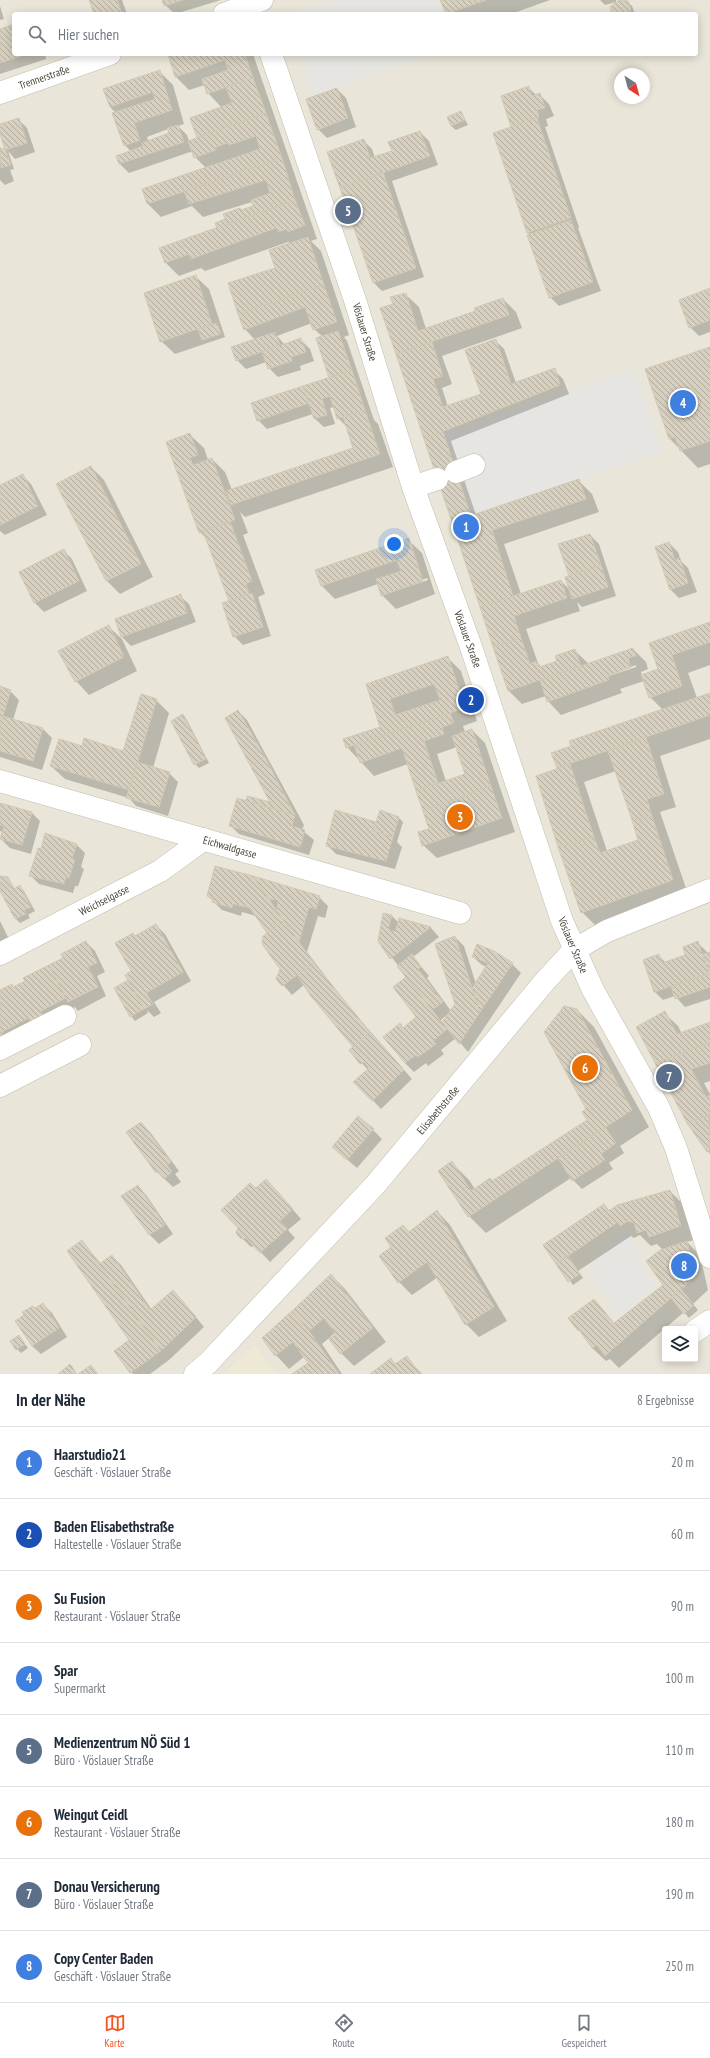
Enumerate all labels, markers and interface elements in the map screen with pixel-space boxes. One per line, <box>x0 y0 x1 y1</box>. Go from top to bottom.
search box <box>12 12 698 56</box>
icon: search <box>26 23 48 45</box>
text: Hier suchen <box>58 25 119 44</box>
street label: Trennerstraße <box>17 62 72 92</box>
north arrow <box>614 68 650 104</box>
pin: 5 <box>335 196 361 226</box>
street label: Vöslauer Straße <box>349 300 381 363</box>
pin: 4 <box>670 388 696 418</box>
pin: 1 <box>453 512 479 542</box>
your location <box>384 534 404 554</box>
street label: Vöslauer Straße <box>451 608 485 670</box>
pin: 2 <box>458 685 484 715</box>
pin: 3 <box>447 802 473 832</box>
street label: Eichwaldgasse <box>202 833 259 861</box>
street label: Weichselgasse <box>76 881 132 919</box>
street label: Vöslauer Straße <box>554 914 591 976</box>
pin: 6 <box>572 1053 598 1083</box>
pin: 7 <box>656 1062 682 1092</box>
street label: Elisabethstraße <box>414 1083 463 1137</box>
pin: 8 <box>671 1251 697 1281</box>
map controls <box>662 1326 698 1362</box>
button: layers <box>662 1326 698 1362</box>
text: In der Nähe <box>16 1389 86 1411</box>
text: 8 Ergebnisse <box>637 1392 694 1409</box>
text: Haarstudio21 <box>54 1445 126 1464</box>
text: 1 <box>26 1454 32 1471</box>
text: 20 m <box>671 1454 694 1471</box>
text: Geschäft · Vöslauer Straße <box>54 1464 171 1481</box>
text: Baden Elisabethstraße <box>54 1517 174 1536</box>
text: 2 <box>26 1526 32 1543</box>
text: 60 m <box>671 1526 694 1543</box>
text: Haltestelle · Vöslauer Straße <box>54 1536 181 1553</box>
text: Su Fusion <box>54 1589 105 1608</box>
text: 3 <box>26 1598 32 1615</box>
text: 90 m <box>671 1598 694 1615</box>
text: Restaurant · Vöslauer Straße <box>54 1608 181 1625</box>
text: Spar <box>54 1661 78 1680</box>
text: 4 <box>26 1670 32 1687</box>
text: 100 m <box>665 1670 694 1687</box>
text: Supermarkt <box>54 1680 106 1697</box>
text: Medienzentrum NÖ Süd 1 <box>54 1733 190 1752</box>
text: 5 <box>26 1742 32 1759</box>
text: 110 m <box>665 1742 694 1759</box>
text: Büro · Vöslauer Straße <box>54 1752 154 1769</box>
text: Weingut Ceidl <box>54 1805 128 1824</box>
text: 6 <box>26 1814 32 1831</box>
text: 180 m <box>665 1814 694 1831</box>
text: Restaurant · Vöslauer Straße <box>54 1824 181 1841</box>
text: Donau Versicherung <box>54 1877 160 1896</box>
text: 7 <box>26 1886 32 1903</box>
text: 190 m <box>665 1886 694 1903</box>
text: Büro · Vöslauer Straße <box>54 1896 154 1913</box>
text: Copy Center Baden <box>54 1949 153 1968</box>
text: 8 <box>26 1958 32 1975</box>
text: 250 m <box>665 1958 694 1975</box>
text: Geschäft · Vöslauer Straße <box>54 1968 171 1985</box>
tab: Karte <box>104 2012 126 2050</box>
tab: Route <box>333 2012 355 2050</box>
tab: Gespeichert <box>562 2012 607 2050</box>

